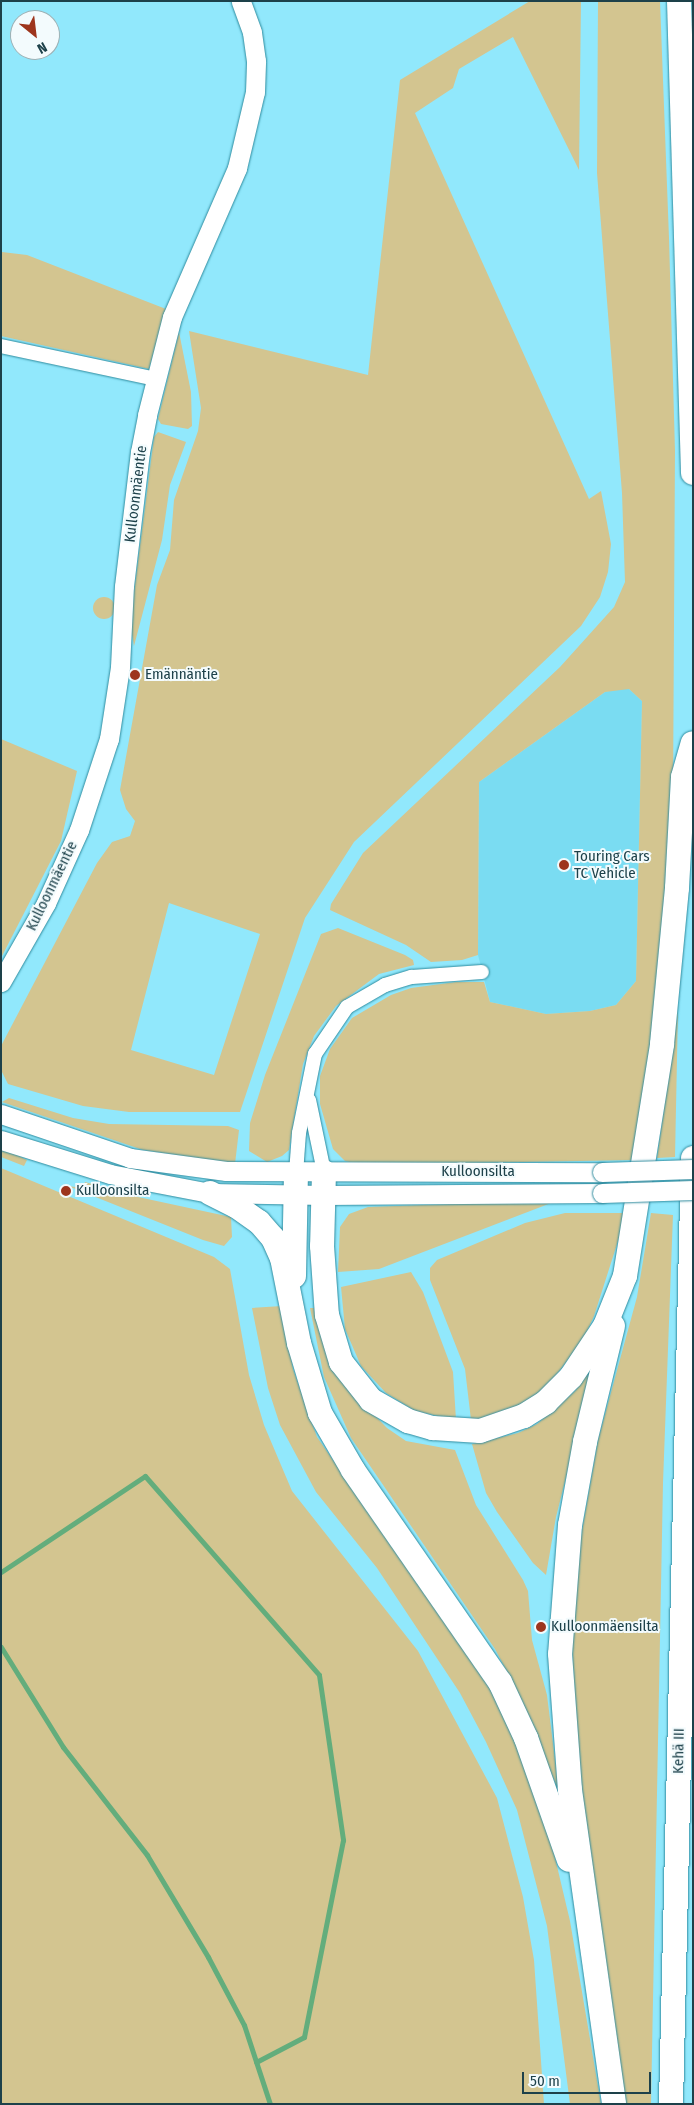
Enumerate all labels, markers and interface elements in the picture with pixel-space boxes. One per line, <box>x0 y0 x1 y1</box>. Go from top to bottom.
north arrow <box>10 10 60 60</box>
text: N <box>34 38 50 57</box>
street label: Kulloonmäentie <box>121 445 151 543</box>
place label: Emännäntie <box>145 666 218 684</box>
marker: Emännäntie <box>129 669 141 681</box>
street label: Kulloonmäentie <box>23 838 81 934</box>
place label: Touring Cars TC Vehicle <box>574 847 650 882</box>
marker: Touring Cars TC Vehicle <box>558 859 570 871</box>
street label: Kulloonsilta <box>441 1163 515 1181</box>
place label: Kulloonsilta <box>76 1182 149 1200</box>
marker: Kulloonsilta <box>60 1185 72 1197</box>
place label: Kulloonmäensilta <box>551 1618 659 1636</box>
marker: Kulloonmäensilta <box>535 1621 547 1633</box>
street label: Kehä III <box>670 1728 688 1774</box>
scale bar <box>524 2062 653 2094</box>
text: 50 m <box>530 2072 560 2090</box>

